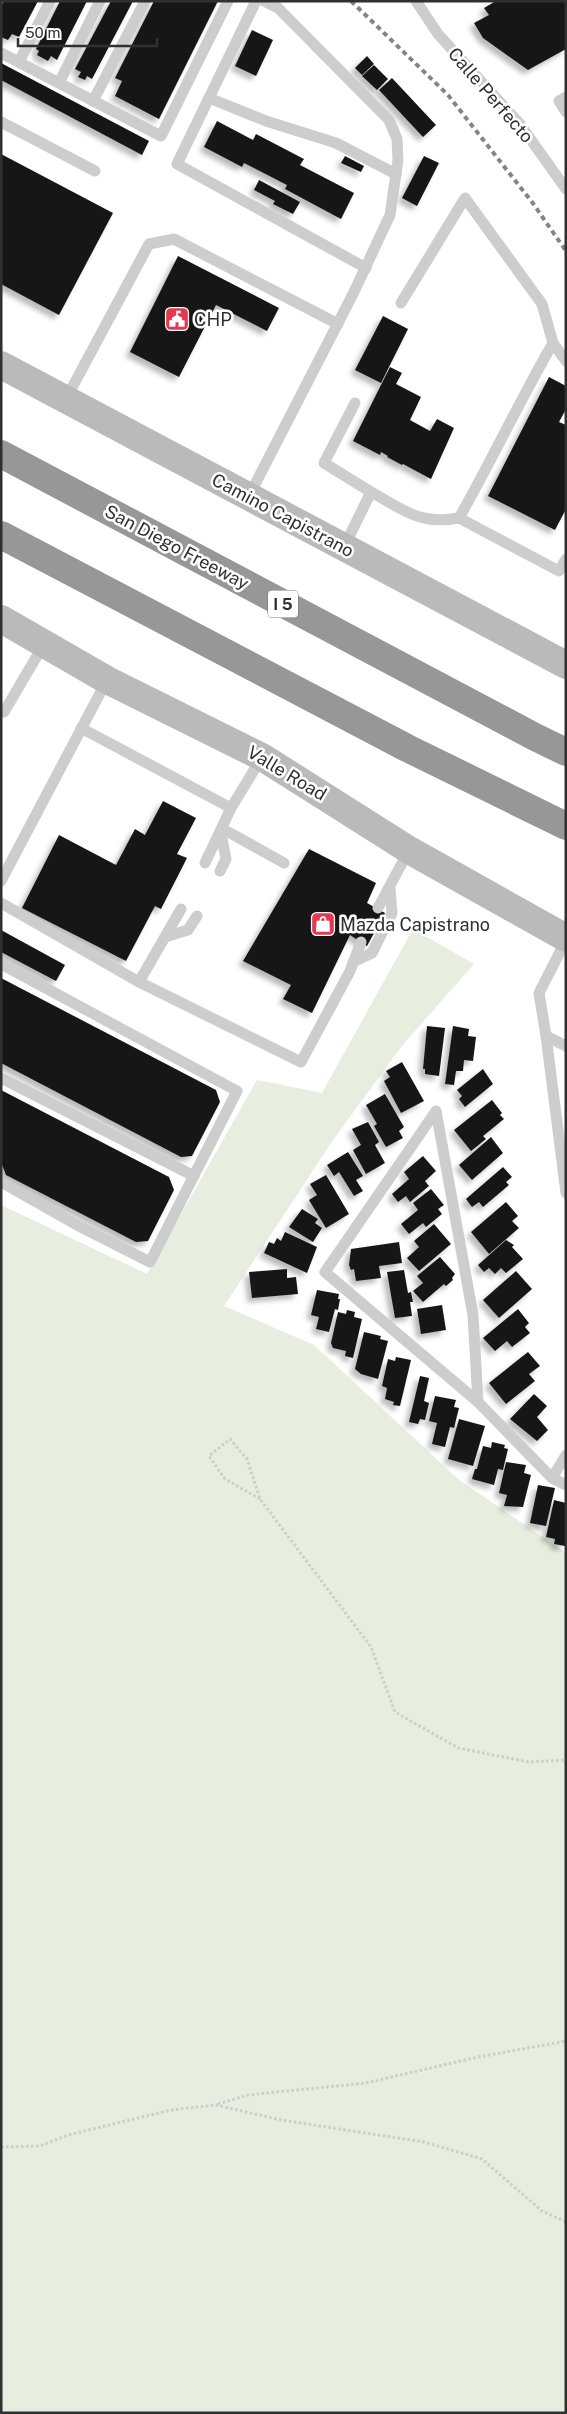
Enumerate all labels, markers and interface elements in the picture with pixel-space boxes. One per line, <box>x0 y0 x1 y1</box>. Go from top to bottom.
scale bar <box>18 15 156 47</box>
text: 50 m <box>25 24 60 41</box>
street label: Calle Perfecto <box>444 43 538 147</box>
public building icon: CHP <box>164 306 190 332</box>
place label: CHP <box>194 309 232 330</box>
street label: Camino Capistrano <box>208 469 358 561</box>
street label: San Diego Freeway <box>101 500 253 594</box>
road number: I 5 <box>268 590 298 618</box>
street label: Valle Road <box>244 741 330 805</box>
shop icon: Mazda Capistrano <box>310 911 336 937</box>
place label: Mazda Capistrano <box>340 914 490 935</box>

